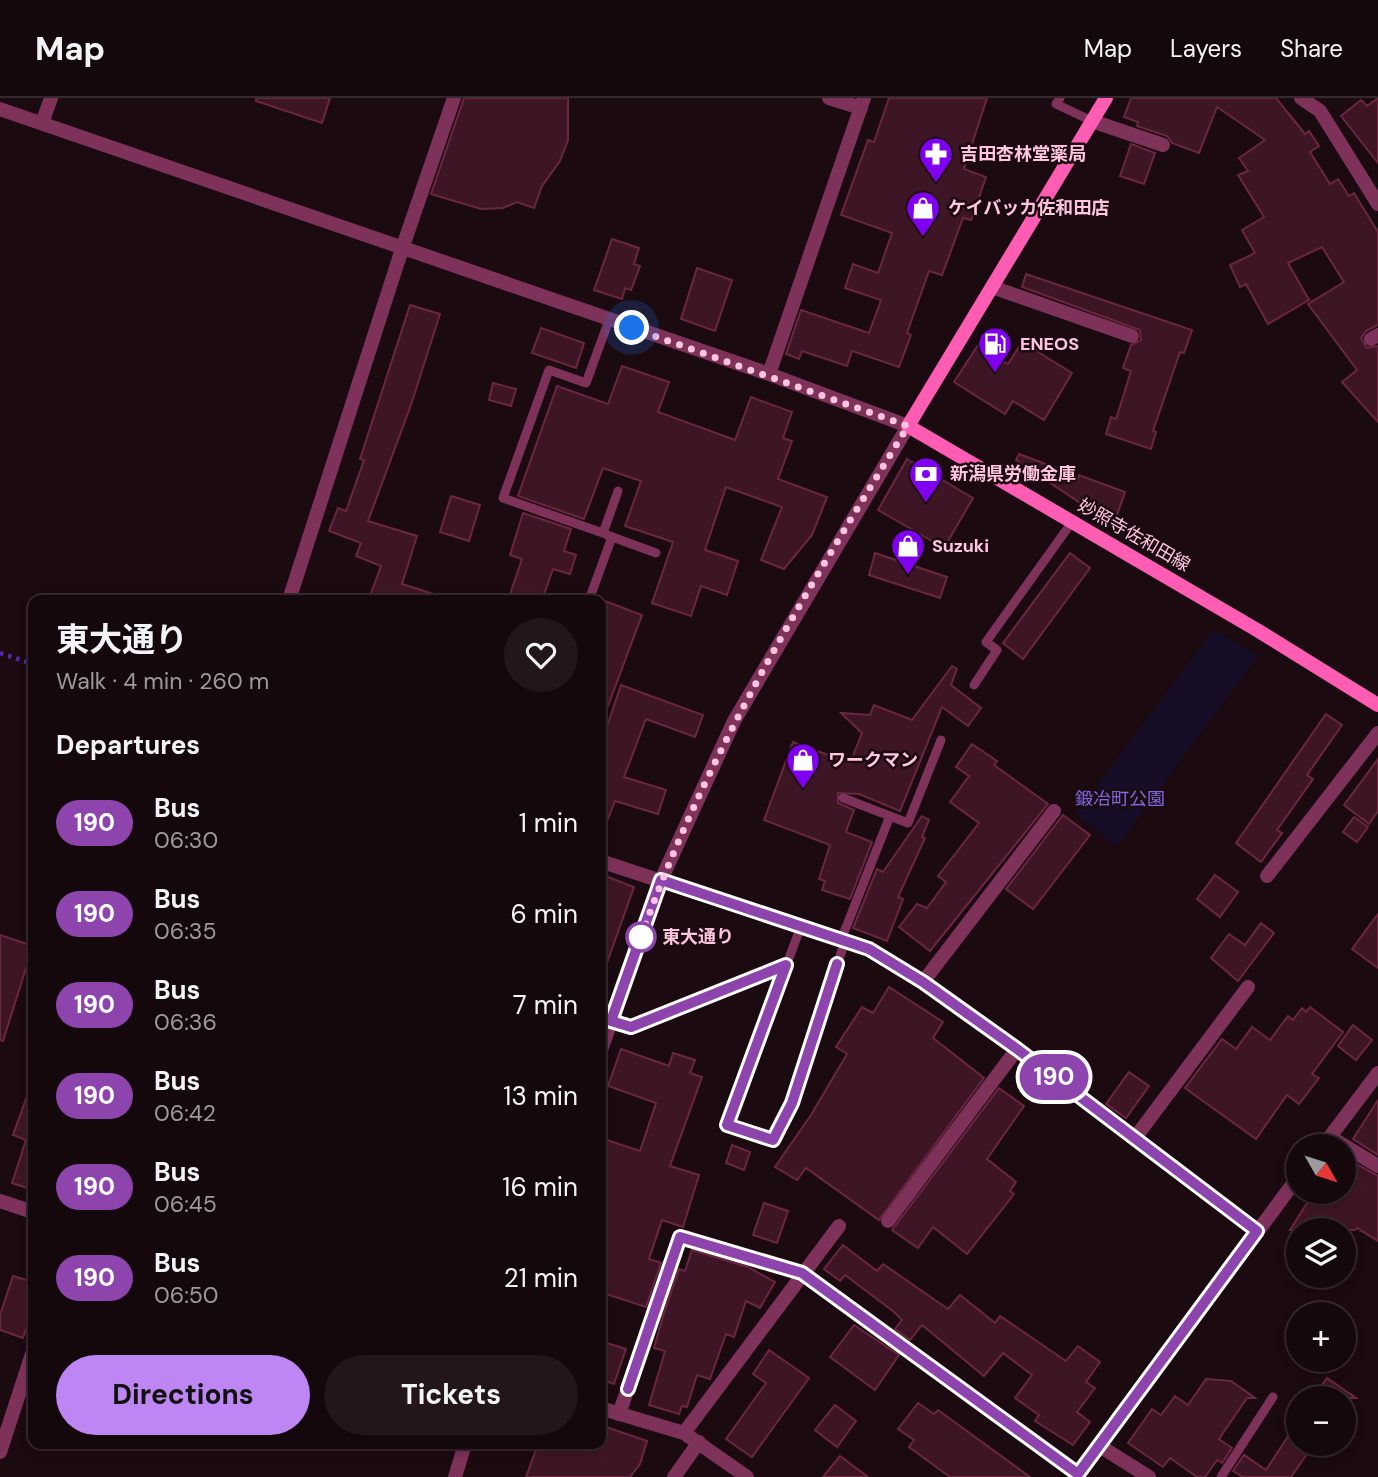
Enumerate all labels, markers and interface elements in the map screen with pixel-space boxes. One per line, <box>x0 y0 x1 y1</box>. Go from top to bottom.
text: Map <box>35 27 105 70</box>
text: Map <box>1084 33 1132 64</box>
text: Layers <box>1170 33 1242 64</box>
text: Share <box>1280 33 1343 64</box>
pharmacy icon: 吉田杏林堂薬局 <box>917 135 955 184</box>
place label: 吉田杏林堂薬局 <box>960 142 1086 166</box>
shop icon: ケイバッカ佐和田店 <box>904 189 942 238</box>
place label: ケイバッカ佐和田店 <box>948 196 1109 220</box>
your location <box>614 310 649 345</box>
fuel station icon: ENEOS <box>976 325 1014 374</box>
place label: ENEOS <box>1020 332 1079 356</box>
bank icon: 新潟県労働金庫 <box>907 455 945 504</box>
place label: 新潟県労働金庫 <box>950 462 1076 486</box>
street label: 妙照寺佐和田線 <box>1073 493 1195 577</box>
shop icon: Suzuki <box>889 527 927 576</box>
place label: Suzuki <box>932 534 989 558</box>
text: 東大通り <box>56 618 188 661</box>
button: heart <box>504 618 578 692</box>
text: Walk · 4 min · 260 m <box>56 666 269 696</box>
text: Departures <box>56 728 200 762</box>
shop icon: ワークマン <box>784 741 822 790</box>
place label: ワークマン <box>828 748 918 772</box>
park label: 鍛冶町公園 <box>1075 787 1165 811</box>
text: Bus <box>154 791 200 825</box>
text: 1 min <box>519 806 578 840</box>
text: 190 <box>74 807 115 838</box>
text: 06:30 <box>154 825 218 855</box>
text: Bus <box>154 882 200 916</box>
text: 6 min <box>510 897 578 931</box>
text: 190 <box>74 898 115 929</box>
text: 06:35 <box>154 916 216 946</box>
marker: 東大通り <box>626 922 656 952</box>
place label: 東大通り <box>662 925 734 949</box>
text: Bus <box>154 973 200 1007</box>
text: 7 min <box>513 988 578 1022</box>
text: 190 <box>74 989 115 1020</box>
text: 06:36 <box>154 1007 217 1037</box>
line badge: 190 <box>1014 1054 1094 1100</box>
text: 190 <box>1034 1061 1074 1092</box>
text: Bus <box>154 1064 200 1098</box>
text: 13 min <box>503 1079 578 1113</box>
text: 190 <box>74 1080 115 1111</box>
text: 06:42 <box>154 1098 216 1128</box>
north arrow <box>1286 1134 1356 1204</box>
map controls <box>1286 1134 1356 1456</box>
text: Bus <box>154 1155 200 1189</box>
text: 16 min <box>502 1170 578 1204</box>
text: 190 <box>74 1171 115 1202</box>
text: 06:45 <box>154 1189 217 1219</box>
button: layers <box>1286 1218 1356 1288</box>
text: Bus <box>154 1246 200 1280</box>
text: 21 min <box>504 1261 578 1295</box>
text: 190 <box>74 1262 115 1293</box>
text: 06:50 <box>154 1280 219 1310</box>
button: + <box>1286 1302 1356 1372</box>
button: Directions <box>56 1355 310 1435</box>
button: Tickets <box>324 1355 578 1435</box>
button: − <box>1286 1386 1356 1456</box>

